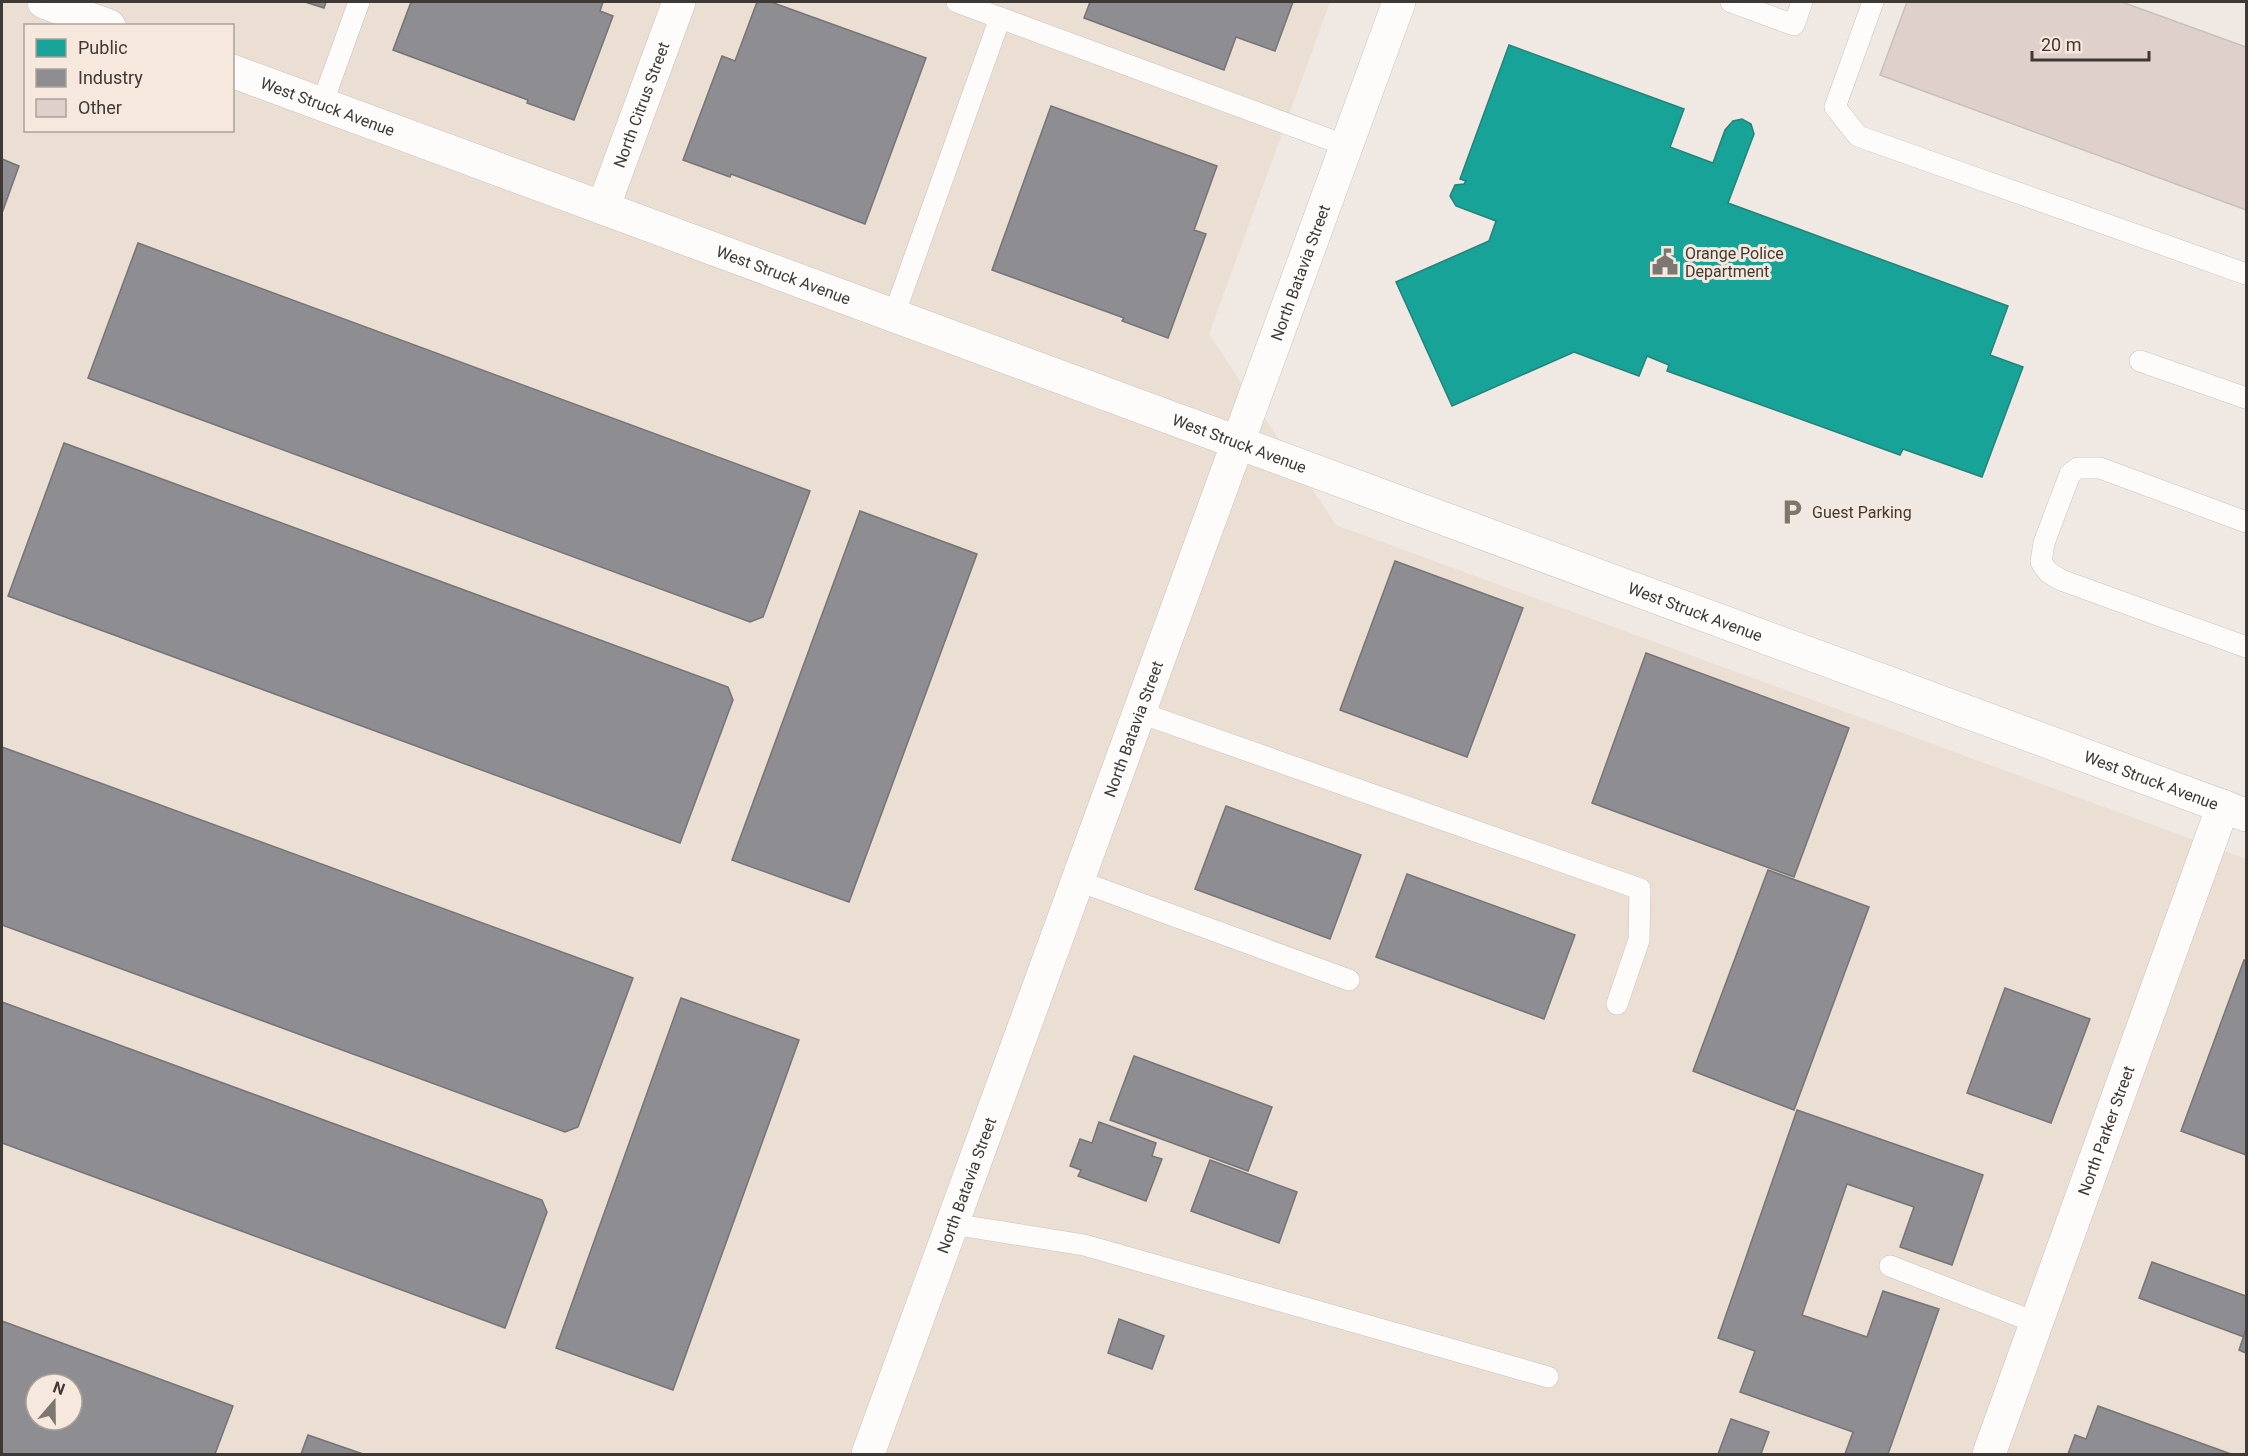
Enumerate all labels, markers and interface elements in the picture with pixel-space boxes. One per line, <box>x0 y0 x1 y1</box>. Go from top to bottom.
legend <box>24 24 234 132</box>
scale bar <box>2032 24 2149 62</box>
text: 20 m <box>2041 34 2081 55</box>
text: Public <box>78 37 128 58</box>
street label: North Citrus Street <box>610 39 673 170</box>
text: Industry <box>78 67 143 88</box>
street label: West Struck Avenue <box>258 73 397 140</box>
text: Other <box>78 97 122 118</box>
street label: North Batavia Street <box>1267 202 1334 343</box>
street label: West Struck Avenue <box>714 242 853 309</box>
place label: Orange Police Department <box>1685 244 1784 281</box>
public building icon: Orange Police Department <box>1650 247 1680 277</box>
street label: West Struck Avenue <box>1170 410 1309 477</box>
parking icon: Guest Parking <box>1777 497 1807 527</box>
place label: Guest Parking <box>1812 503 1912 522</box>
street label: West Struck Avenue <box>1625 579 1765 646</box>
street label: North Batavia Street <box>1100 659 1167 800</box>
street label: West Struck Avenue <box>2081 747 2221 814</box>
street label: North Parker Street <box>2074 1063 2138 1198</box>
street label: North Batavia Street <box>933 1115 1000 1256</box>
north arrow <box>24 1372 84 1432</box>
text: N <box>50 1378 68 1399</box>

